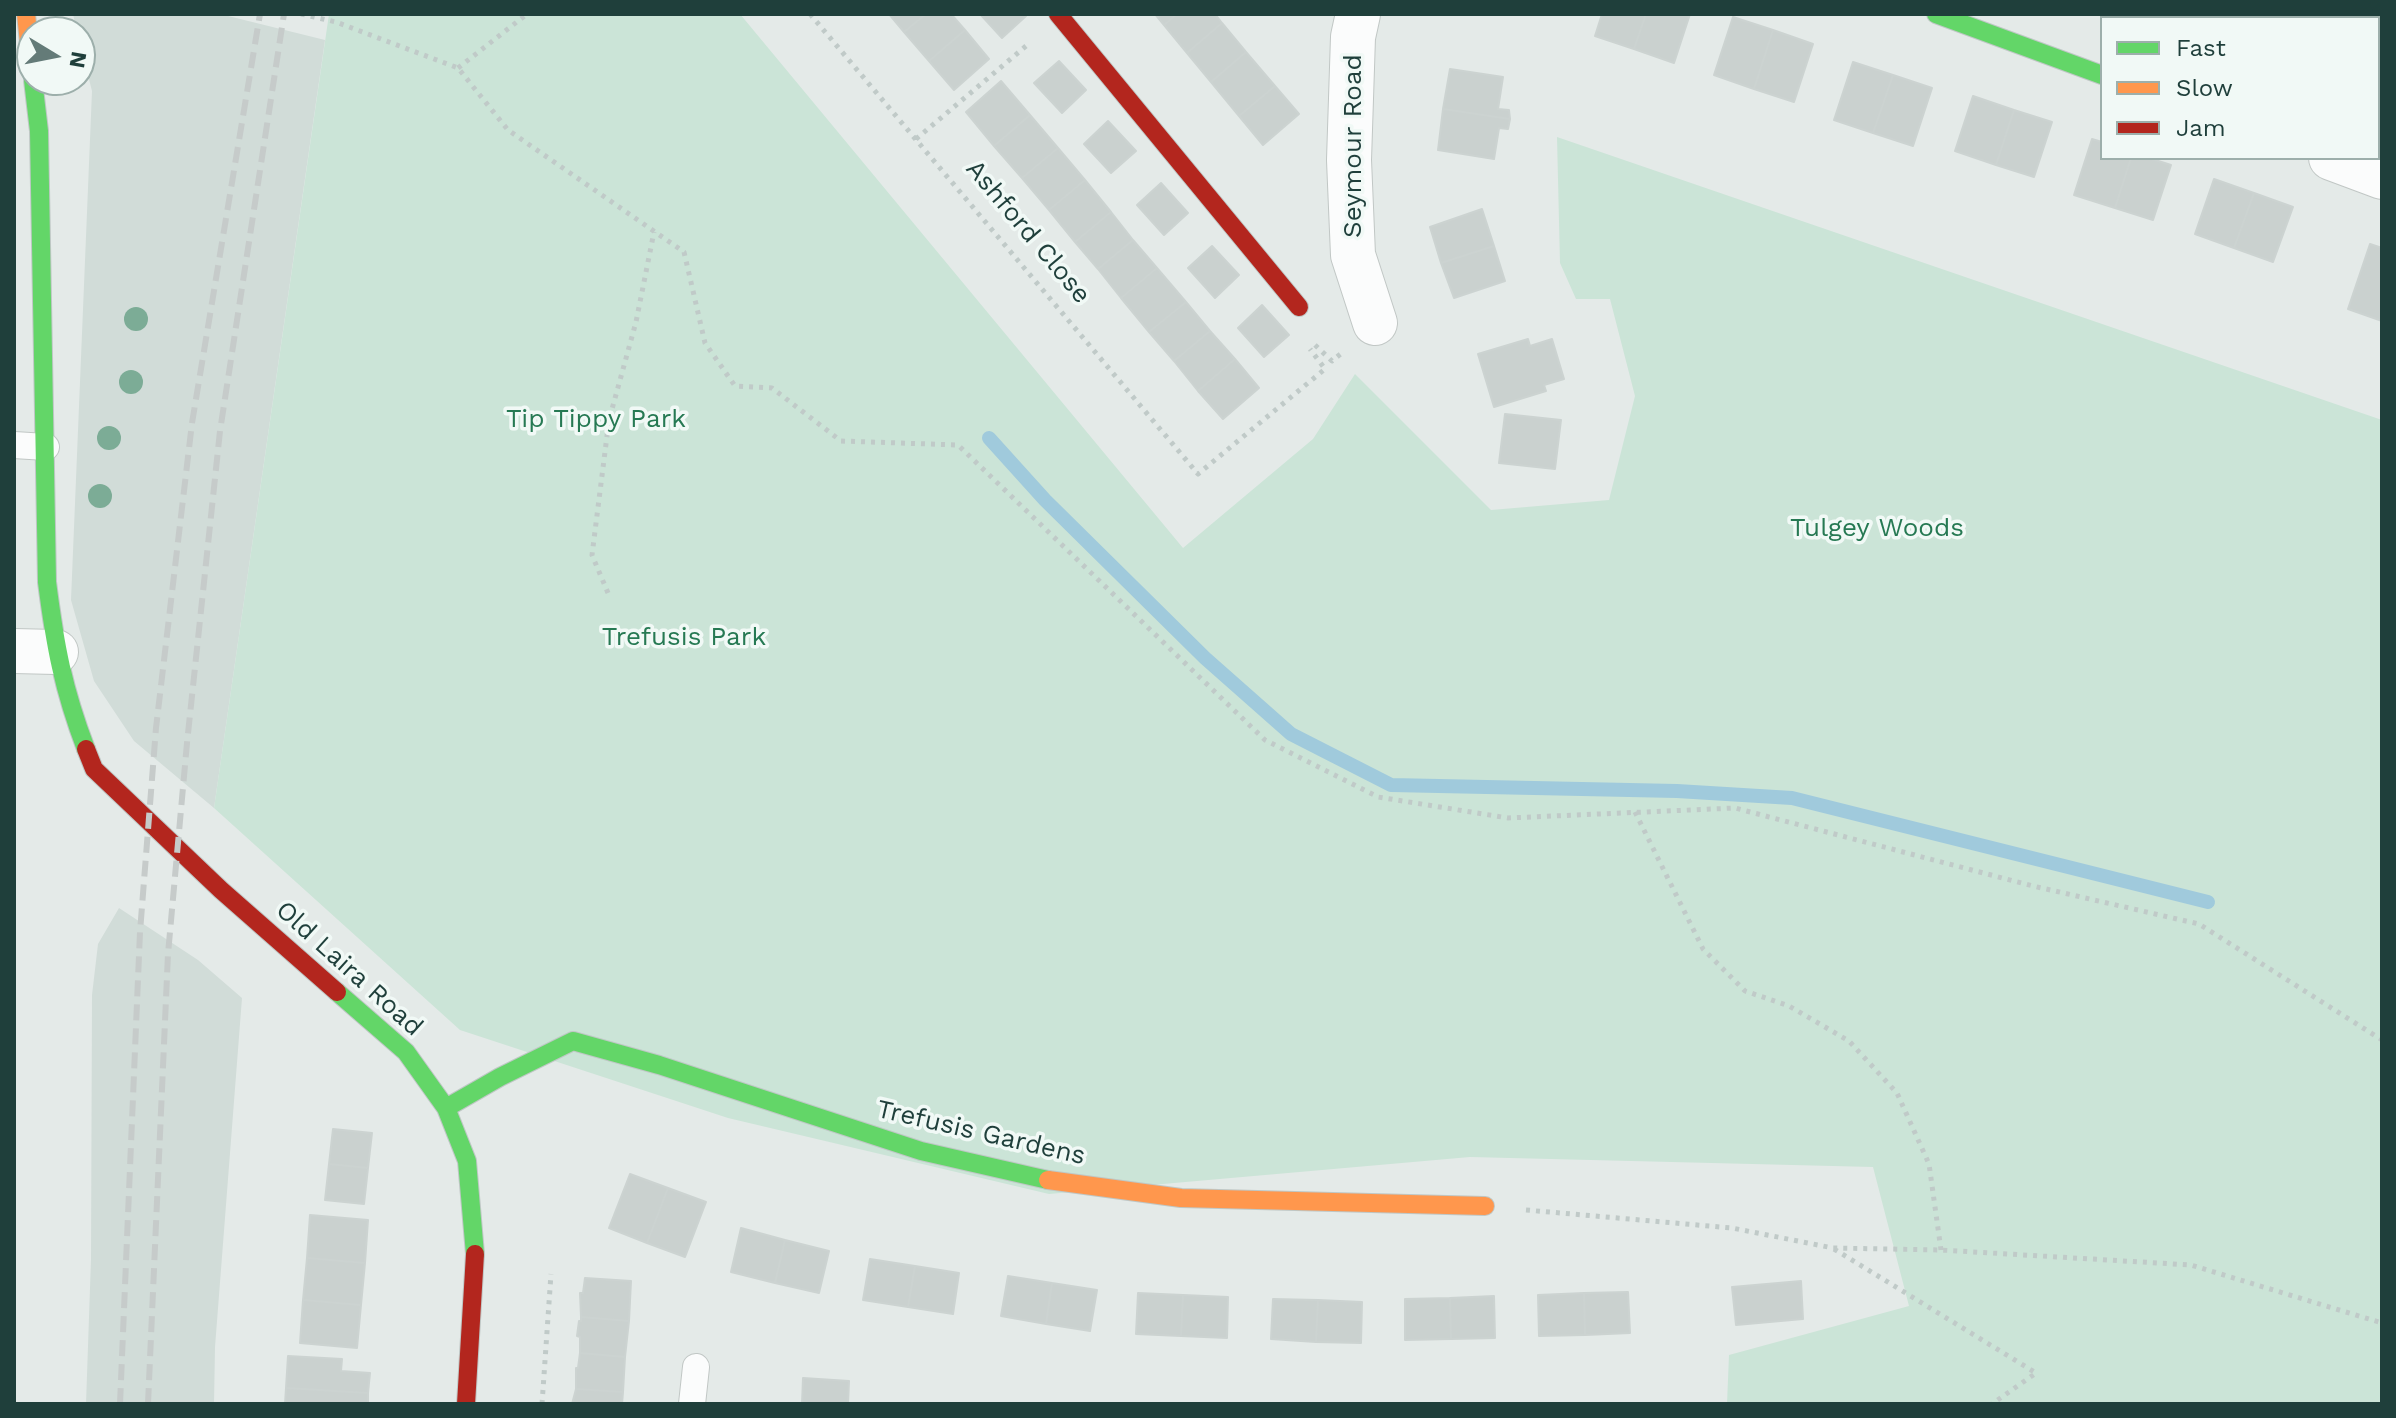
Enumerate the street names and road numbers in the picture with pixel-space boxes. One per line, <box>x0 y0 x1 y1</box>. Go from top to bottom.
street label: Seymour Road <box>1337 54 1369 238</box>
street label: Ashford Close <box>959 154 1097 310</box>
street label: Old Laira Road <box>269 895 429 1043</box>
street label: Trefusis Gardens <box>874 1094 1088 1172</box>

